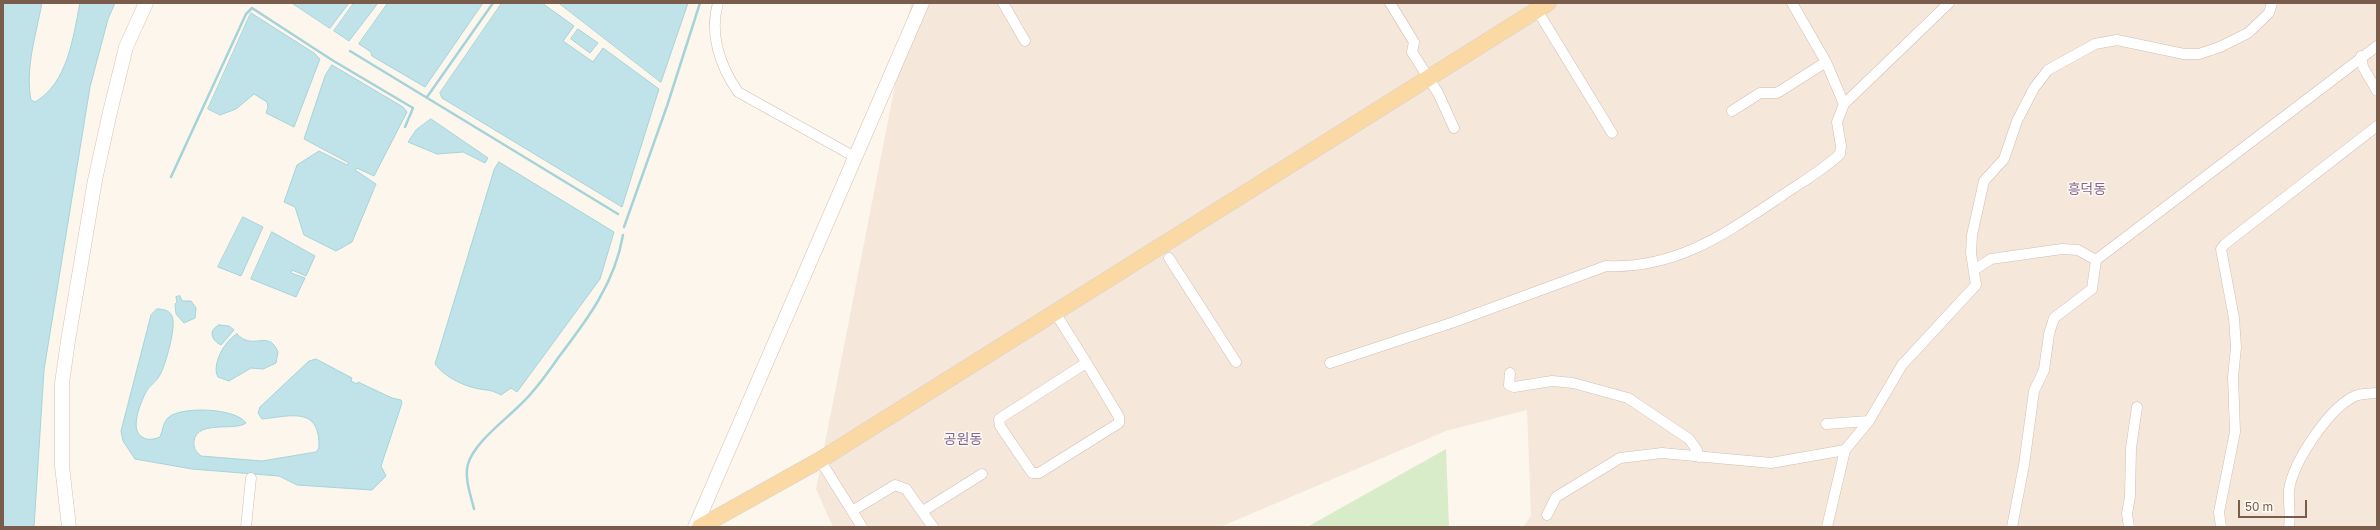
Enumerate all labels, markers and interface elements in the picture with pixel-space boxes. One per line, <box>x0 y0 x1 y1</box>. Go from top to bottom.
district label: 흥덕동 <box>2068 182 2106 198</box>
district label: 공원동 <box>944 432 982 448</box>
scale bar <box>2240 492 2309 518</box>
text: 50 m <box>2245 499 2273 514</box>

